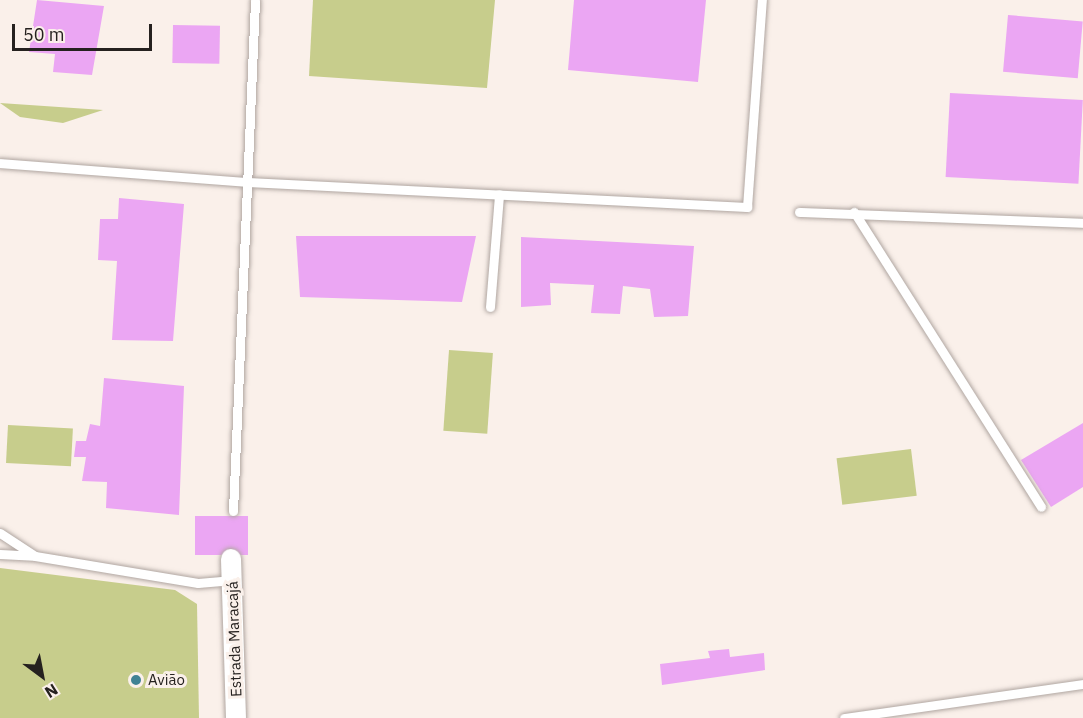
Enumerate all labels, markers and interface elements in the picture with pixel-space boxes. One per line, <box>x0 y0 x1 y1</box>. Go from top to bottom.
scale bar <box>15 12 154 50</box>
text: 50 m <box>23 23 65 46</box>
street label: Estrada Maracajá <box>223 581 245 697</box>
north arrow <box>12 646 72 706</box>
place label: Avião <box>148 671 185 689</box>
marker: Avião <box>129 673 143 687</box>
text: N <box>41 680 62 703</box>

